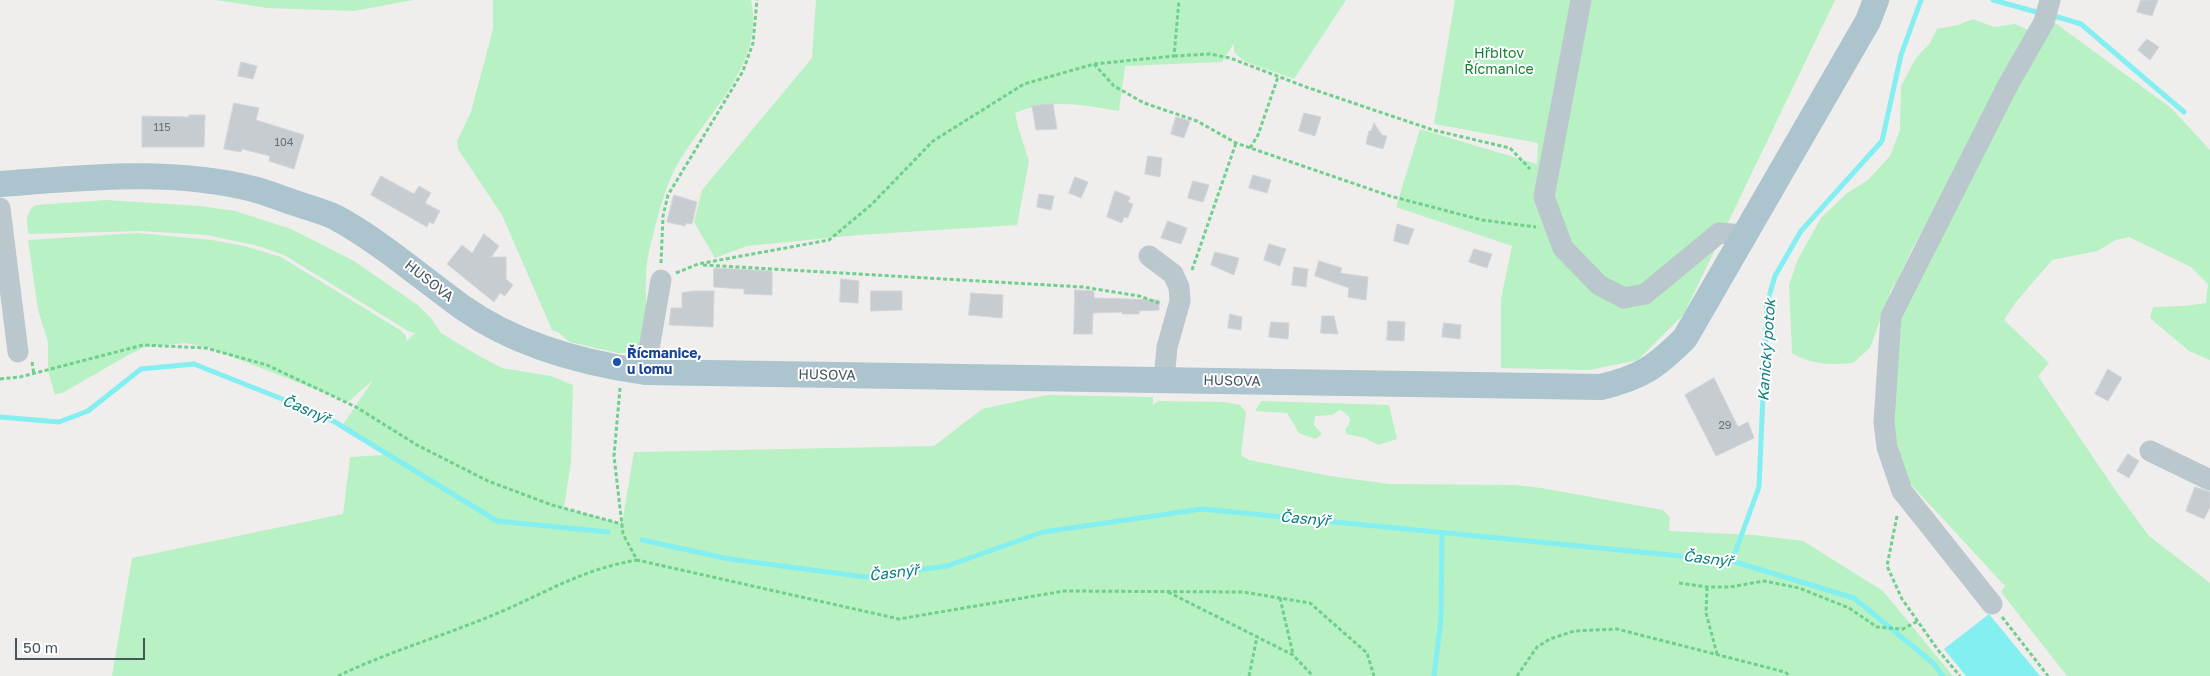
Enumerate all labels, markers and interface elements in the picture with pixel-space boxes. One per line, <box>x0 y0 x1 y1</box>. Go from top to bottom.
park label: Hřbitov Řícmanice <box>1464 46 1534 78</box>
house number: 115 <box>153 121 171 135</box>
house number: 104 <box>275 136 293 150</box>
street label: HUSOVA <box>401 257 457 305</box>
water label: Kanický potok <box>1754 298 1780 402</box>
place label: Řícmanice, u lomu <box>627 346 702 378</box>
marker: Řícmanice, u lomu <box>611 356 623 368</box>
street label: HUSOVA <box>798 366 856 384</box>
street label: HUSOVA <box>1203 372 1261 390</box>
water label: Časnýř <box>280 392 332 428</box>
house number: 29 <box>1718 419 1732 433</box>
water label: Časnýř <box>1279 508 1331 530</box>
water label: Časnýř <box>1682 547 1734 571</box>
water label: Časnýř <box>868 561 920 585</box>
scale bar <box>18 628 148 660</box>
text: 50 m <box>23 638 58 656</box>

